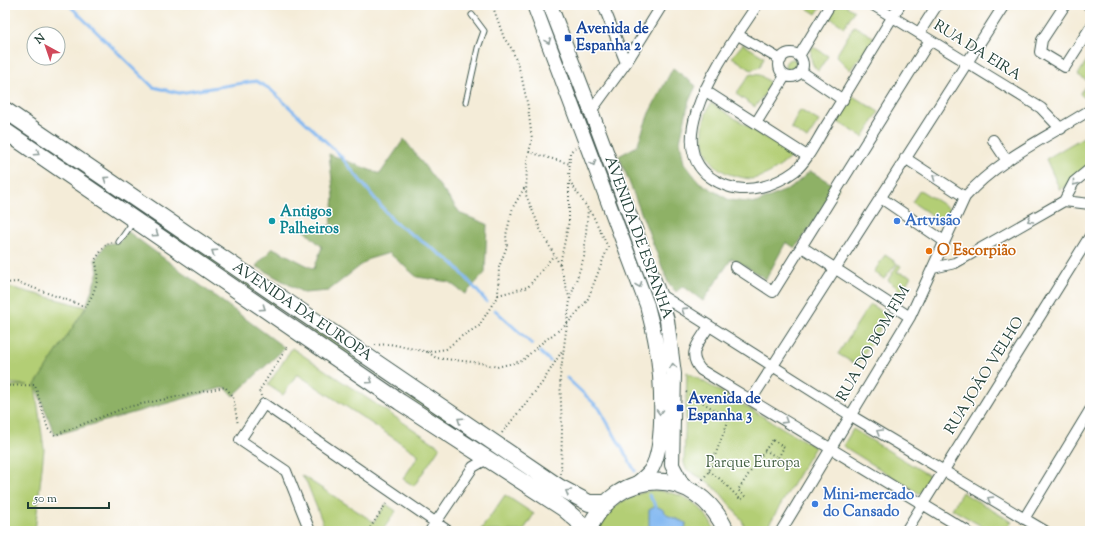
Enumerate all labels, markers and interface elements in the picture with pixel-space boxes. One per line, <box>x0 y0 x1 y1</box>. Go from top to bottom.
street label: RUA DA EIRA <box>929 16 1025 86</box>
place label: Avenida de Espanha 2 <box>576 19 649 57</box>
north arrow <box>26 26 66 66</box>
text: N <box>31 30 49 49</box>
marker: Avenida de Espanha 2 <box>563 33 573 43</box>
one-way arrow <box>543 38 551 45</box>
one-way arrow <box>33 148 40 156</box>
street label: AVENIDA DE ESPANHA <box>599 154 677 322</box>
one-way arrow <box>589 160 597 167</box>
one-way arrow <box>932 174 939 182</box>
one-way arrow <box>104 177 111 184</box>
one-way arrow <box>1072 178 1079 185</box>
place label: Antigos Palheiros <box>280 202 339 240</box>
place label: Artvisão <box>905 211 961 232</box>
one-way arrow <box>1027 215 1034 222</box>
marker: Antigos Palheiros <box>267 216 277 226</box>
marker: Artvisão <box>892 216 902 226</box>
one-way arrow <box>152 229 159 237</box>
place label: O Escorpião <box>937 241 1016 262</box>
marker: O Escorpião <box>924 246 934 256</box>
one-way arrow <box>211 249 218 257</box>
street label: AVENIDA DA EUROPA <box>228 257 376 367</box>
one-way arrow <box>634 281 642 288</box>
street label: RUA DO BOM FIM <box>832 282 916 406</box>
one-way arrow <box>259 303 266 310</box>
one-way arrow <box>681 307 688 315</box>
street label: RUA JOÃO VELHO <box>939 312 1030 439</box>
one-way arrow <box>669 363 678 369</box>
one-way arrow <box>366 376 373 383</box>
place label: Avenida de Espanha 3 <box>688 389 761 427</box>
marker: Avenida de Espanha 3 <box>675 403 685 413</box>
one-way arrow <box>656 409 665 415</box>
one-way arrow <box>781 416 788 424</box>
one-way arrow <box>457 417 464 425</box>
one-way arrow <box>876 429 883 437</box>
park label: Parque Europa <box>706 453 800 474</box>
scale bar <box>28 484 109 510</box>
place label: Mini-mercado do Cansado <box>823 485 914 523</box>
one-way arrow <box>565 489 572 496</box>
text: 50 m <box>33 490 57 508</box>
one-way arrow <box>987 496 994 503</box>
marker: Mini-mercado do Cansado <box>810 499 820 509</box>

